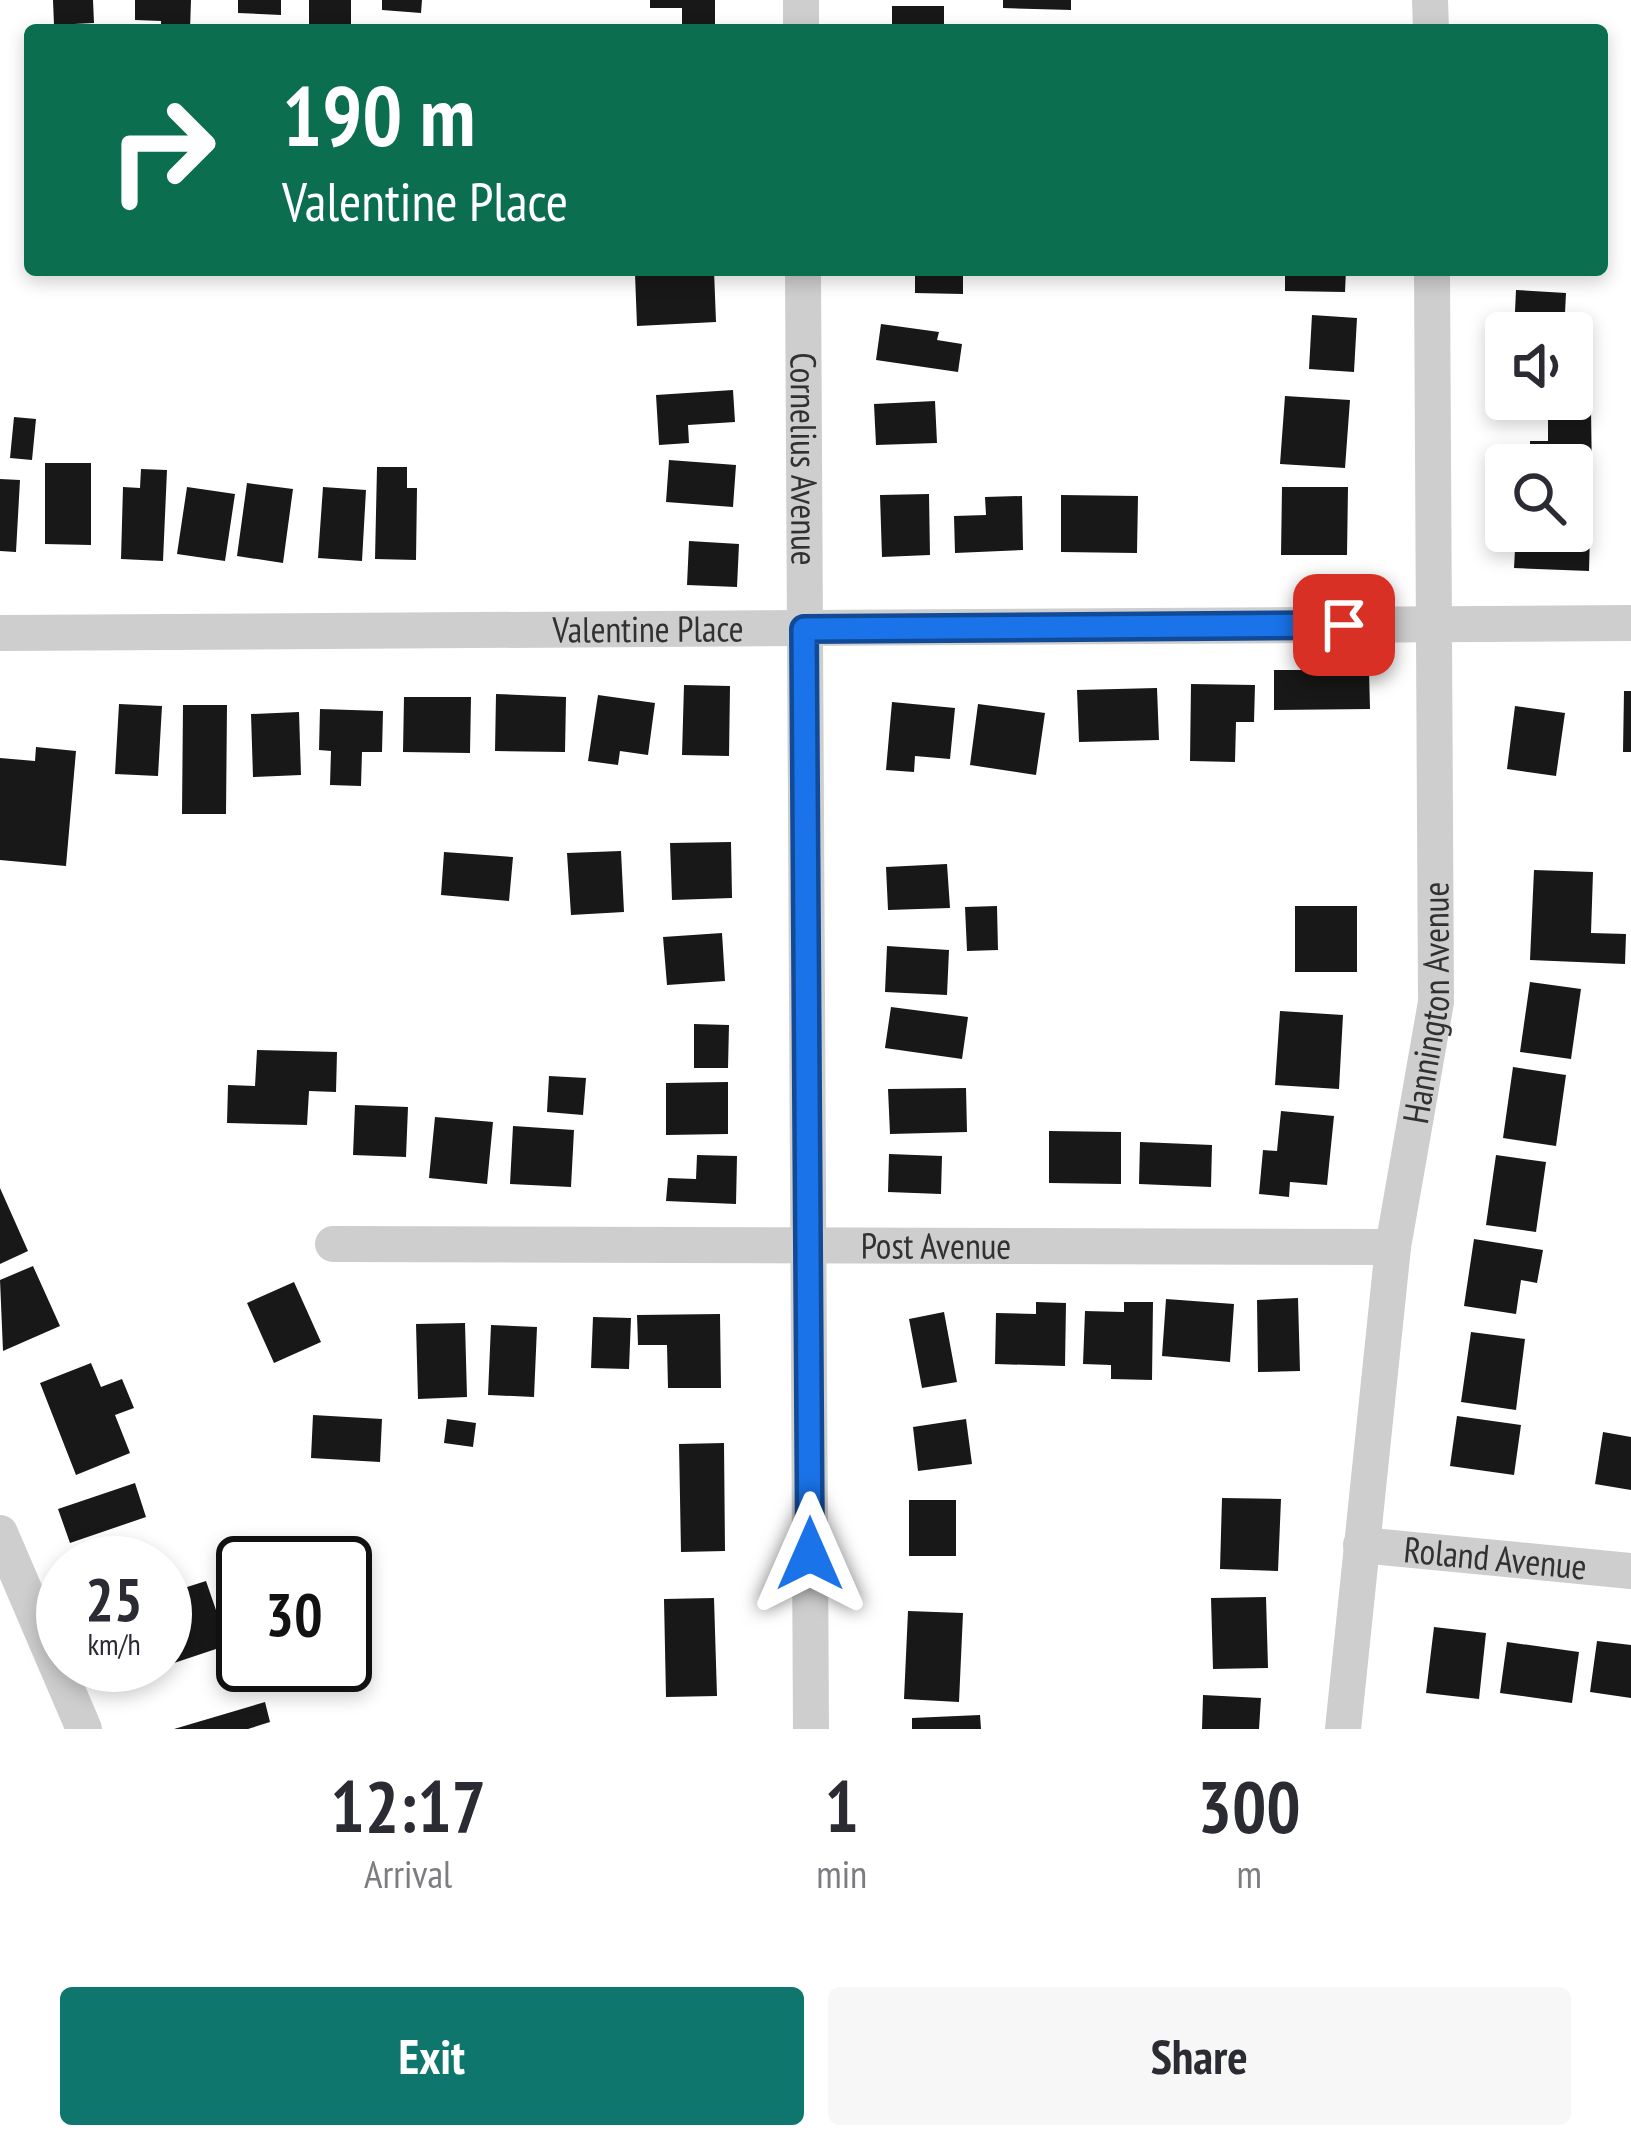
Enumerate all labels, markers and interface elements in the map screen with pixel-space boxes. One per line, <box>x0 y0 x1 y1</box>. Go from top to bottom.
text: 190 m <box>282 60 475 169</box>
icon: right <box>84 72 240 228</box>
text: Valentine Place <box>282 166 568 236</box>
map controls <box>1485 312 1593 552</box>
button: sound <box>1485 312 1593 420</box>
street label: Cornelius Avenue <box>780 352 829 566</box>
button: search <box>1485 444 1593 552</box>
pin <box>1293 574 1395 676</box>
icon: arrive <box>1311 592 1377 658</box>
street label: Valentine Place <box>551 604 744 653</box>
street label: Hannington Avenue <box>1391 882 1460 1127</box>
street label: Post Avenue <box>861 1221 1011 1269</box>
position arrow <box>747 1491 873 1617</box>
street label: Roland Avenue <box>1402 1525 1589 1590</box>
speed limit sign: 30 <box>216 1536 372 1692</box>
text: 25 <box>85 1560 143 1638</box>
text: km/h <box>87 1624 141 1663</box>
text: 12:17 <box>330 1759 486 1852</box>
text: 1 <box>825 1759 859 1852</box>
text: 300 <box>1197 1759 1301 1852</box>
text: Arrival <box>364 1848 452 1899</box>
text: min <box>816 1848 867 1899</box>
text: m <box>1236 1848 1262 1899</box>
button: Exit <box>60 1987 804 2125</box>
button: Share <box>828 1987 1571 2125</box>

